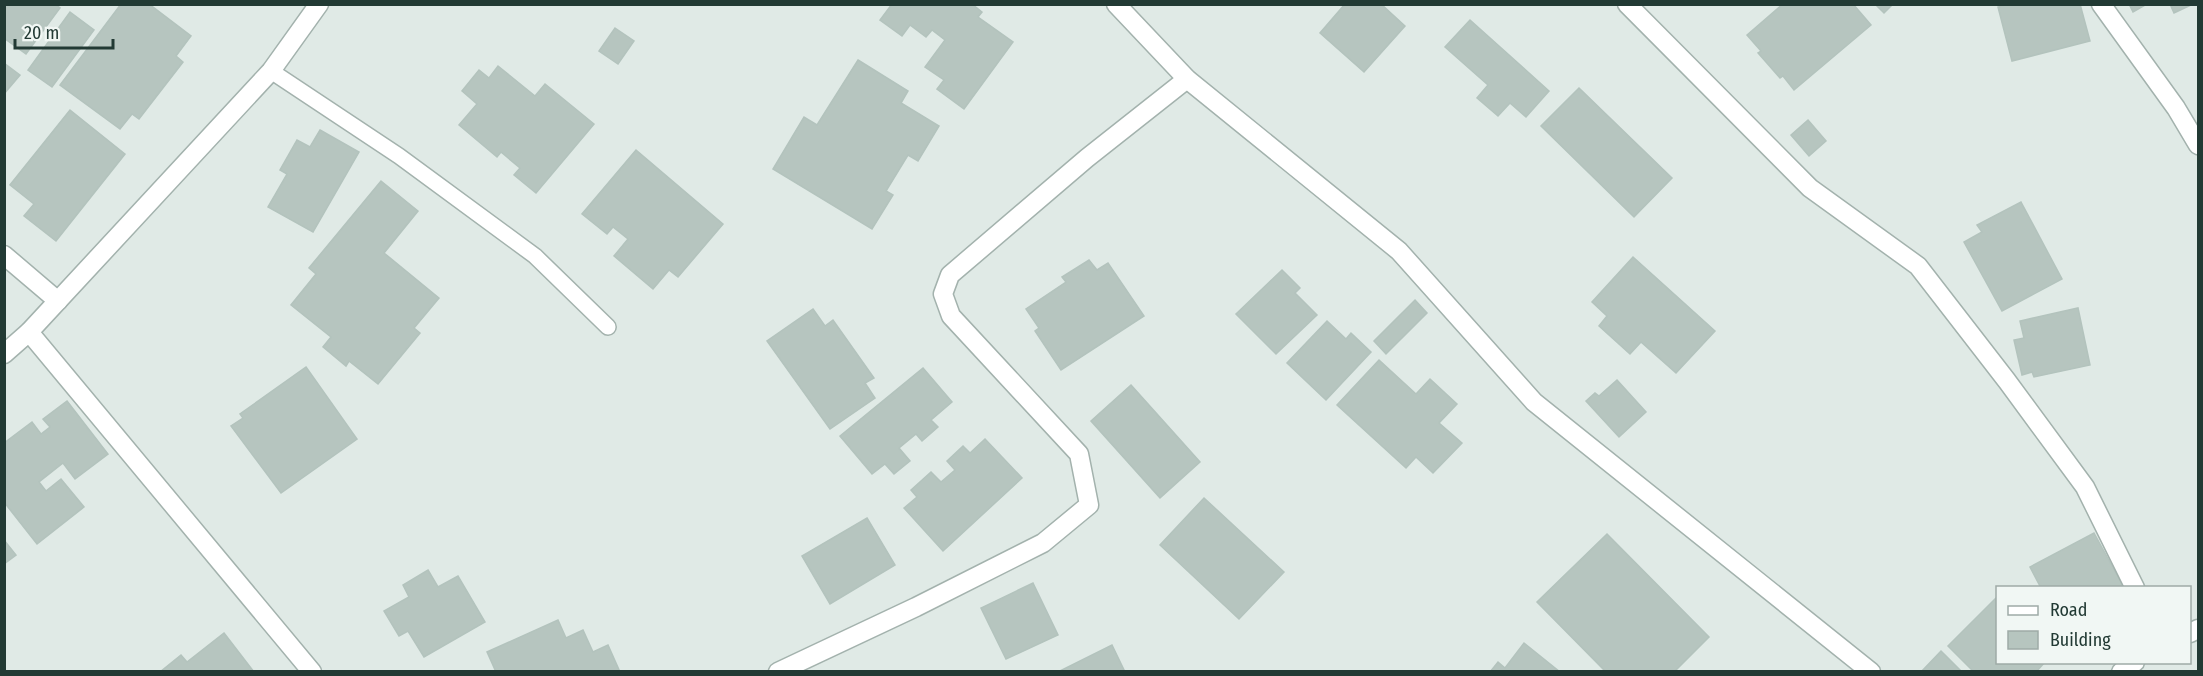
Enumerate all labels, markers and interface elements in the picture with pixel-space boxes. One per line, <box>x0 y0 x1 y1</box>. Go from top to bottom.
scale bar <box>15 12 112 50</box>
text: 20 m <box>24 22 59 44</box>
legend <box>1996 586 2191 664</box>
text: Road <box>2050 599 2087 621</box>
text: Building <box>2050 629 2111 651</box>

